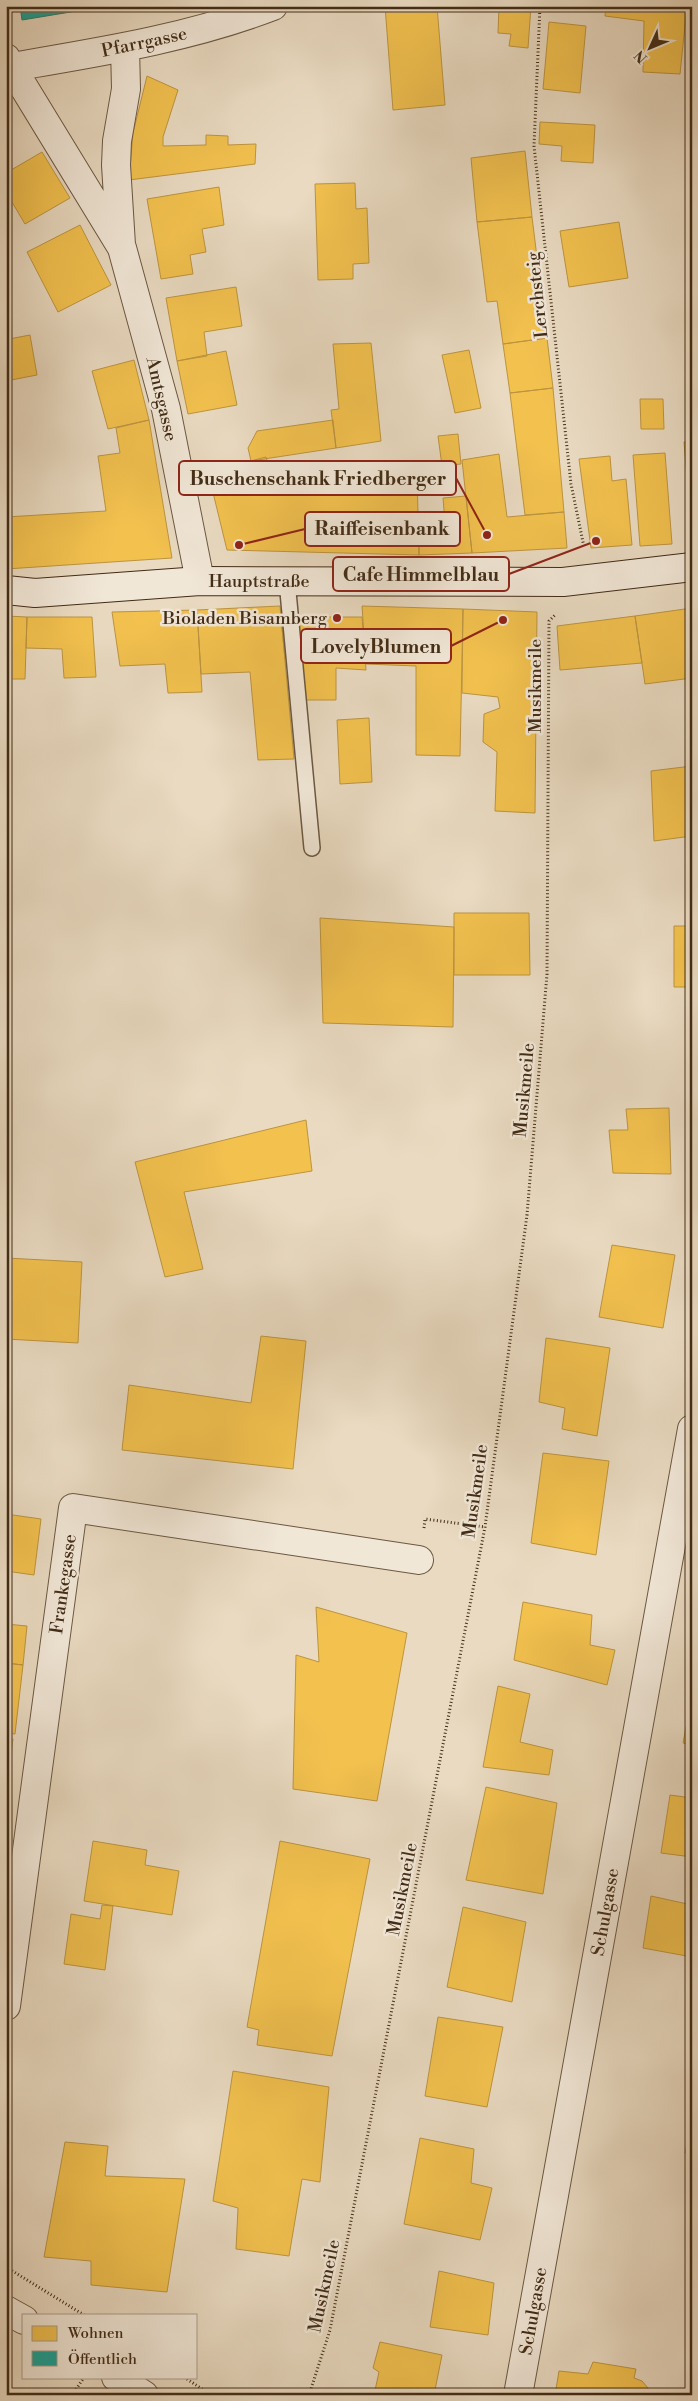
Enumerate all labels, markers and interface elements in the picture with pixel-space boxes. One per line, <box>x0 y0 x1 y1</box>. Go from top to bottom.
street label: Pfarrgasse <box>99 22 189 63</box>
north arrow <box>626 22 676 72</box>
text: N <box>631 46 652 67</box>
street label: Lerchsteig <box>521 250 553 339</box>
street label: Amtsgasse <box>140 354 182 443</box>
callout: Buschenschank Friedberger <box>179 461 456 495</box>
text: Buschenschank Friedberger <box>190 467 447 491</box>
callout: Raiffeisenbank <box>305 512 460 546</box>
text: Raiffeisenbank <box>315 517 450 541</box>
callout: Cafe Himmelblau <box>333 557 509 591</box>
text: Cafe Himmelblau <box>343 563 500 587</box>
street label: Hauptstraße <box>209 570 309 593</box>
place label: Bioladen Bisamberg <box>161 607 328 630</box>
marker: Bioladen Bisamberg <box>331 612 343 624</box>
callout: LovelyBlumen <box>301 629 451 663</box>
text: LovelyBlumen <box>311 635 441 659</box>
street label: Musikmeile <box>524 639 547 733</box>
street label: Musikmeile <box>509 1042 540 1138</box>
street label: Musikmeile <box>458 1443 493 1540</box>
street label: Frankegasse <box>45 1533 82 1636</box>
street label: Musikmeile <box>382 1840 423 1938</box>
street label: Schulgasse <box>586 1866 625 1958</box>
street label: Musikmeile <box>303 2237 346 2335</box>
street label: Schulgasse <box>514 2265 553 2357</box>
legend <box>22 2314 198 2378</box>
text: Wohnen <box>67 2324 123 2343</box>
text: Öffentlich <box>68 2349 137 2369</box>

